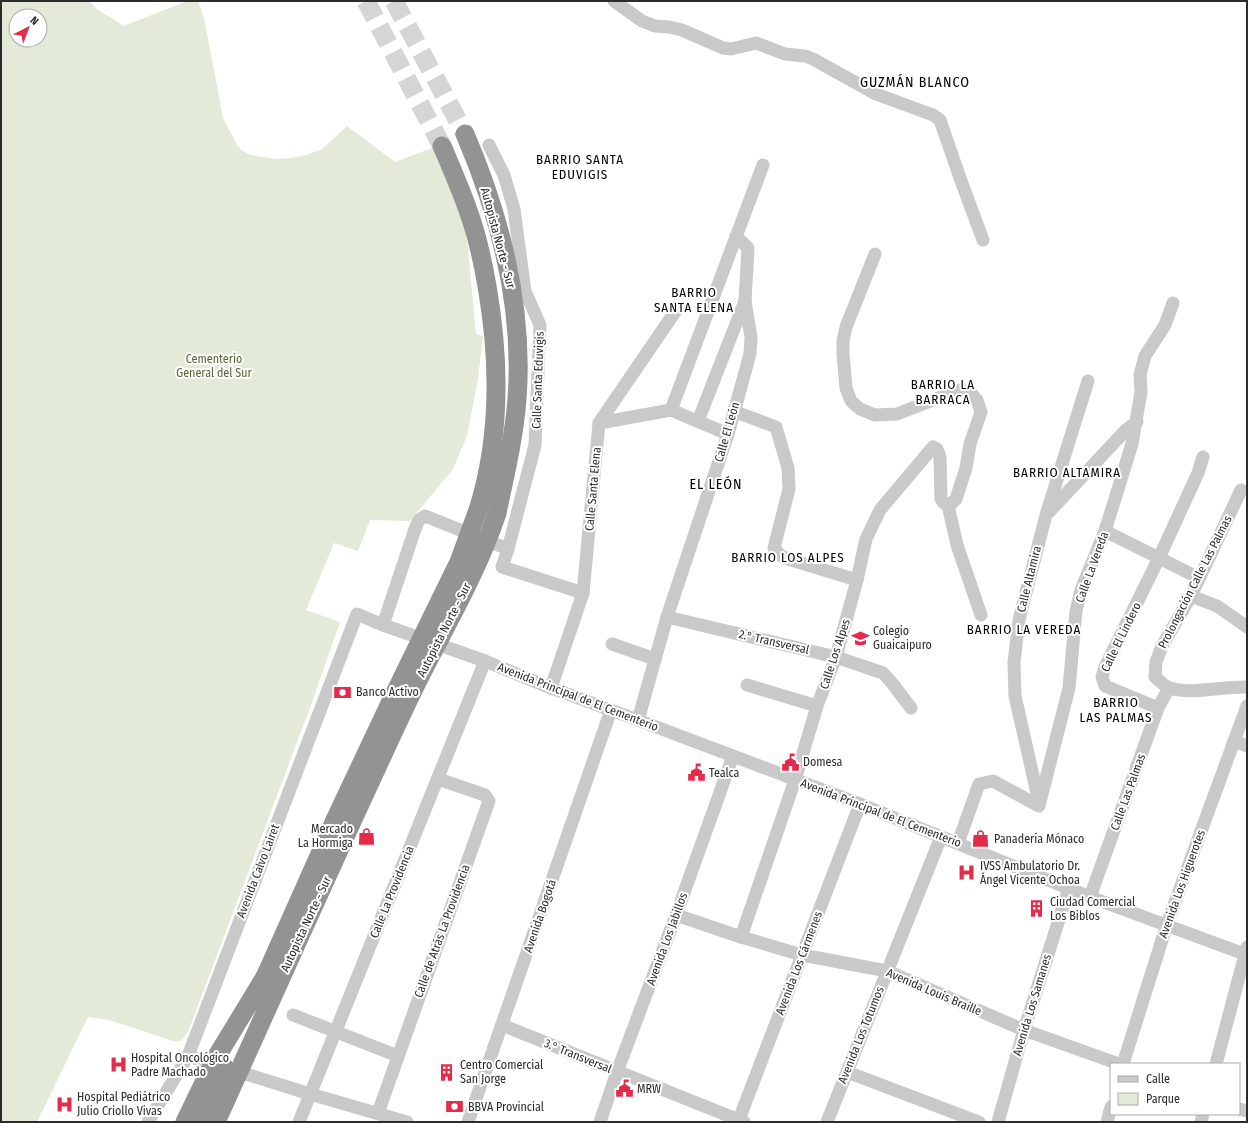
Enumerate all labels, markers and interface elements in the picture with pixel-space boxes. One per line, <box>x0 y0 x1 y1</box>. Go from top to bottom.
north arrow <box>8 8 48 48</box>
text: N <box>28 14 41 28</box>
district label: GUZMÁN BLANCO <box>860 73 970 91</box>
district label: BARRIO SANTA EDUVIGIS <box>536 152 624 182</box>
street label: Autopista Norte - Sur <box>478 186 518 291</box>
district label: BARRIO SANTA ELENA <box>654 285 734 315</box>
street label: Calle Santa Eduvigis <box>529 331 547 429</box>
park label: Cementerio General del Sur <box>176 352 253 380</box>
district label: BARRIO LA BARRACA <box>911 377 975 407</box>
street label: Calle El León <box>712 400 742 464</box>
street label: Calle Santa Elena <box>582 446 604 532</box>
district label: BARRIO ALTAMIRA <box>1013 465 1121 480</box>
district label: EL LEÓN <box>690 475 742 493</box>
street label: Prolongación Calle Las Palmas <box>1155 513 1235 651</box>
street label: Calle La Vereda <box>1073 529 1111 604</box>
street label: Calle Altamira <box>1014 544 1044 614</box>
district label: BARRIO LOS ALPES <box>731 550 845 565</box>
street label: Autopista Norte - Sur <box>414 580 474 679</box>
street label: Calle El Lindero <box>1098 600 1144 674</box>
street label: Calle Los Alpes <box>817 617 853 691</box>
district label: BARRIO LA VEREDA <box>967 622 1081 637</box>
place label: Colegio Guaicaipuro <box>873 624 932 652</box>
street label: 2.° Transversal <box>738 627 810 657</box>
school or university icon: Colegio Guaicaipuro <box>850 628 870 648</box>
street label: Avenida Principal de El Cementerio <box>496 660 660 734</box>
bank icon: Banco Activo <box>333 682 353 702</box>
place label: Banco Activo <box>356 685 419 699</box>
district label: BARRIO LAS PALMAS <box>1079 695 1153 725</box>
public building icon: Domesa <box>780 752 800 772</box>
street label: Calle Las Palmas <box>1108 752 1148 832</box>
place label: Domesa <box>803 755 842 769</box>
public building icon: Tealca <box>686 763 706 783</box>
place label: Tealca <box>709 766 740 780</box>
street label: Avenida Principal de El Cementerio <box>799 776 963 850</box>
street label: Avenida Calvo Lairet <box>234 822 282 920</box>
place label: Mercado La Hormiga <box>298 822 353 850</box>
shop icon: Mercado La Hormiga <box>356 826 376 846</box>
street label: Avenida Los Higuerotes <box>1156 828 1208 940</box>
shop icon: Panadería Mónaco <box>971 829 991 849</box>
place label: Panadería Mónaco <box>994 832 1084 846</box>
street label: Calle La Providencia <box>367 844 417 940</box>
place label: IVSS Ambulatorio Dr. Ángel Vicente Ochoa <box>980 859 1080 887</box>
street label: Calle de Atrás La Providencia <box>411 862 473 1000</box>
hospital icon: IVSS Ambulatorio Dr. Ángel Vicente Ochoa <box>957 863 977 883</box>
street label: Autopista Norte - Sur <box>278 873 335 974</box>
street label: Avenida Bogotá <box>521 878 559 954</box>
street label: Avenida Los Jabillos <box>644 891 690 987</box>
place label: Ciudad Comercial Los Biblos <box>1050 895 1135 923</box>
building icon: Ciudad Comercial Los Biblos <box>1027 899 1047 919</box>
street label: Avenida Los Cármenes <box>773 909 825 1017</box>
street label: Avenida Los Samanes <box>1010 952 1054 1058</box>
street label: Avenida Louis Braille <box>884 966 984 1018</box>
street label: Avenida Los Totumos <box>835 984 887 1086</box>
street label: 3.° Transversal <box>542 1036 614 1076</box>
place label: Hospital Oncológico Padre Machado <box>131 1051 229 1079</box>
hospital icon: Hospital Oncológico Padre Machado <box>108 1055 128 1075</box>
place label: Centro Comercial San Jorge <box>460 1058 543 1086</box>
building icon: Centro Comercial San Jorge <box>437 1062 457 1082</box>
legend <box>1110 1063 1240 1115</box>
text: Calle <box>1146 1072 1170 1086</box>
public building icon: MRW <box>614 1079 634 1099</box>
place label: MRW <box>637 1082 661 1096</box>
place label: Hospital Pediátrico Julio Criollo Vivas <box>77 1090 170 1118</box>
text: Parque <box>1146 1092 1180 1106</box>
hospital icon: Hospital Pediátrico Julio Criollo Vivas <box>54 1094 74 1114</box>
bank icon: BBVA Provincial <box>445 1097 465 1117</box>
place label: BBVA Provincial <box>468 1100 544 1114</box>

